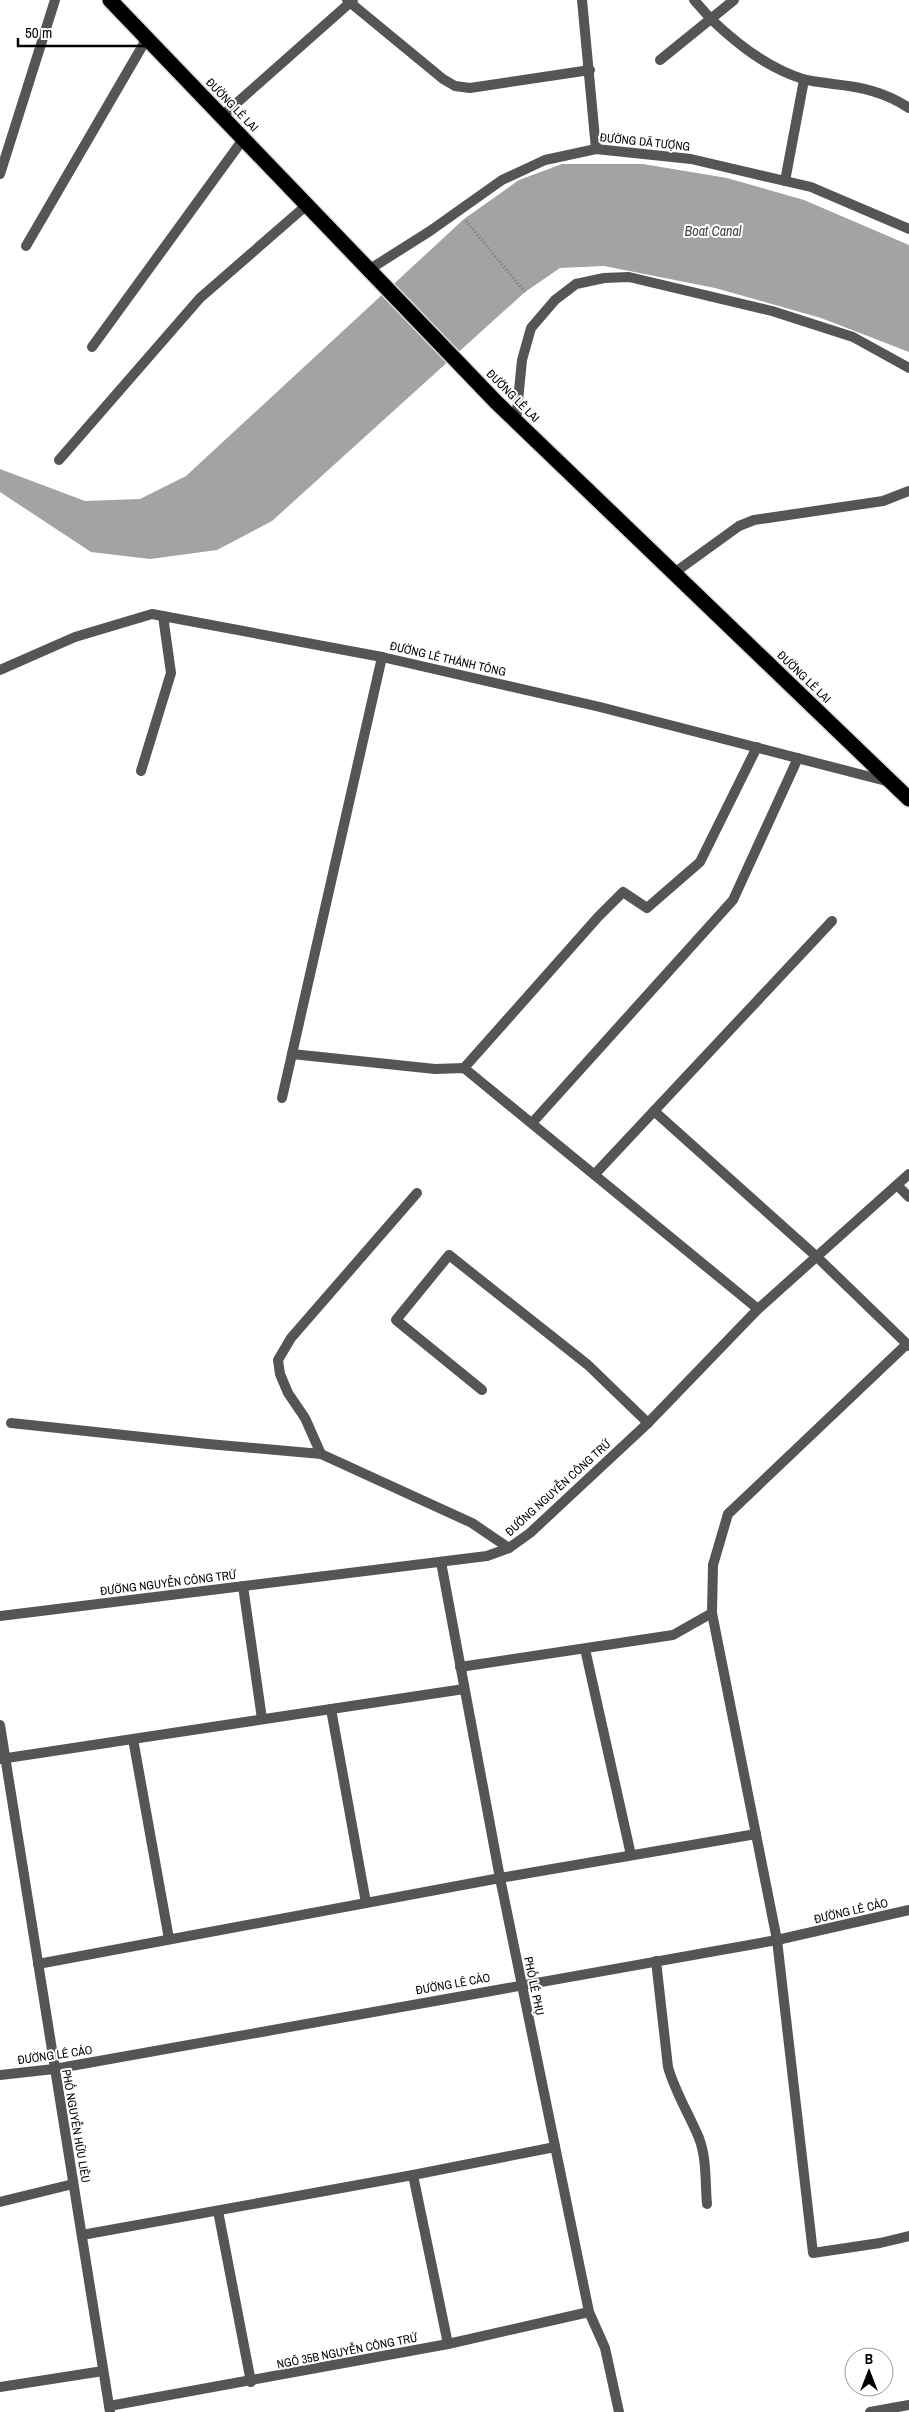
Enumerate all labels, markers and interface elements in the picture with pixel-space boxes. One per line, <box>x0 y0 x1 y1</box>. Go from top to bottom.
scale bar <box>18 15 149 47</box>
text: 50 m <box>25 22 52 43</box>
street label: ĐƯỜNG LÊ LAI <box>202 75 262 135</box>
street label: ĐƯỜNG DÃ TƯỢNG <box>599 129 691 155</box>
water label: Boat Canal <box>685 222 742 240</box>
street label: ĐƯỜNG LÊ LAI <box>483 366 543 426</box>
street label: ĐƯỜNG LÊ THÁNH TÔNG <box>388 638 508 680</box>
street label: ĐƯỜNG LÊ LAI <box>774 647 834 707</box>
street label: ĐƯỜNG NGUYỄN CÔNG TRỨ <box>501 1435 615 1540</box>
street label: ĐƯỜNG NGUYỄN CÔNG TRỨ <box>99 1566 238 1599</box>
street label: ĐƯỜNG LÊ CẢO <box>812 1895 890 1927</box>
street label: PHỐ LÊ PHỤ <box>520 1955 550 2017</box>
street label: ĐƯỜNG LÊ CẢO <box>414 1970 492 1998</box>
street label: ĐƯỜNG LÊ CẢO <box>17 2042 94 2068</box>
street label: PHỐ NGUYỄN HỮU LIÊU <box>58 2068 96 2184</box>
street label: NGÕ 35B NGUYỄN CÔNG TRỨ <box>275 2328 419 2372</box>
north arrow <box>844 2347 894 2397</box>
text: B <box>865 2350 873 2368</box>

